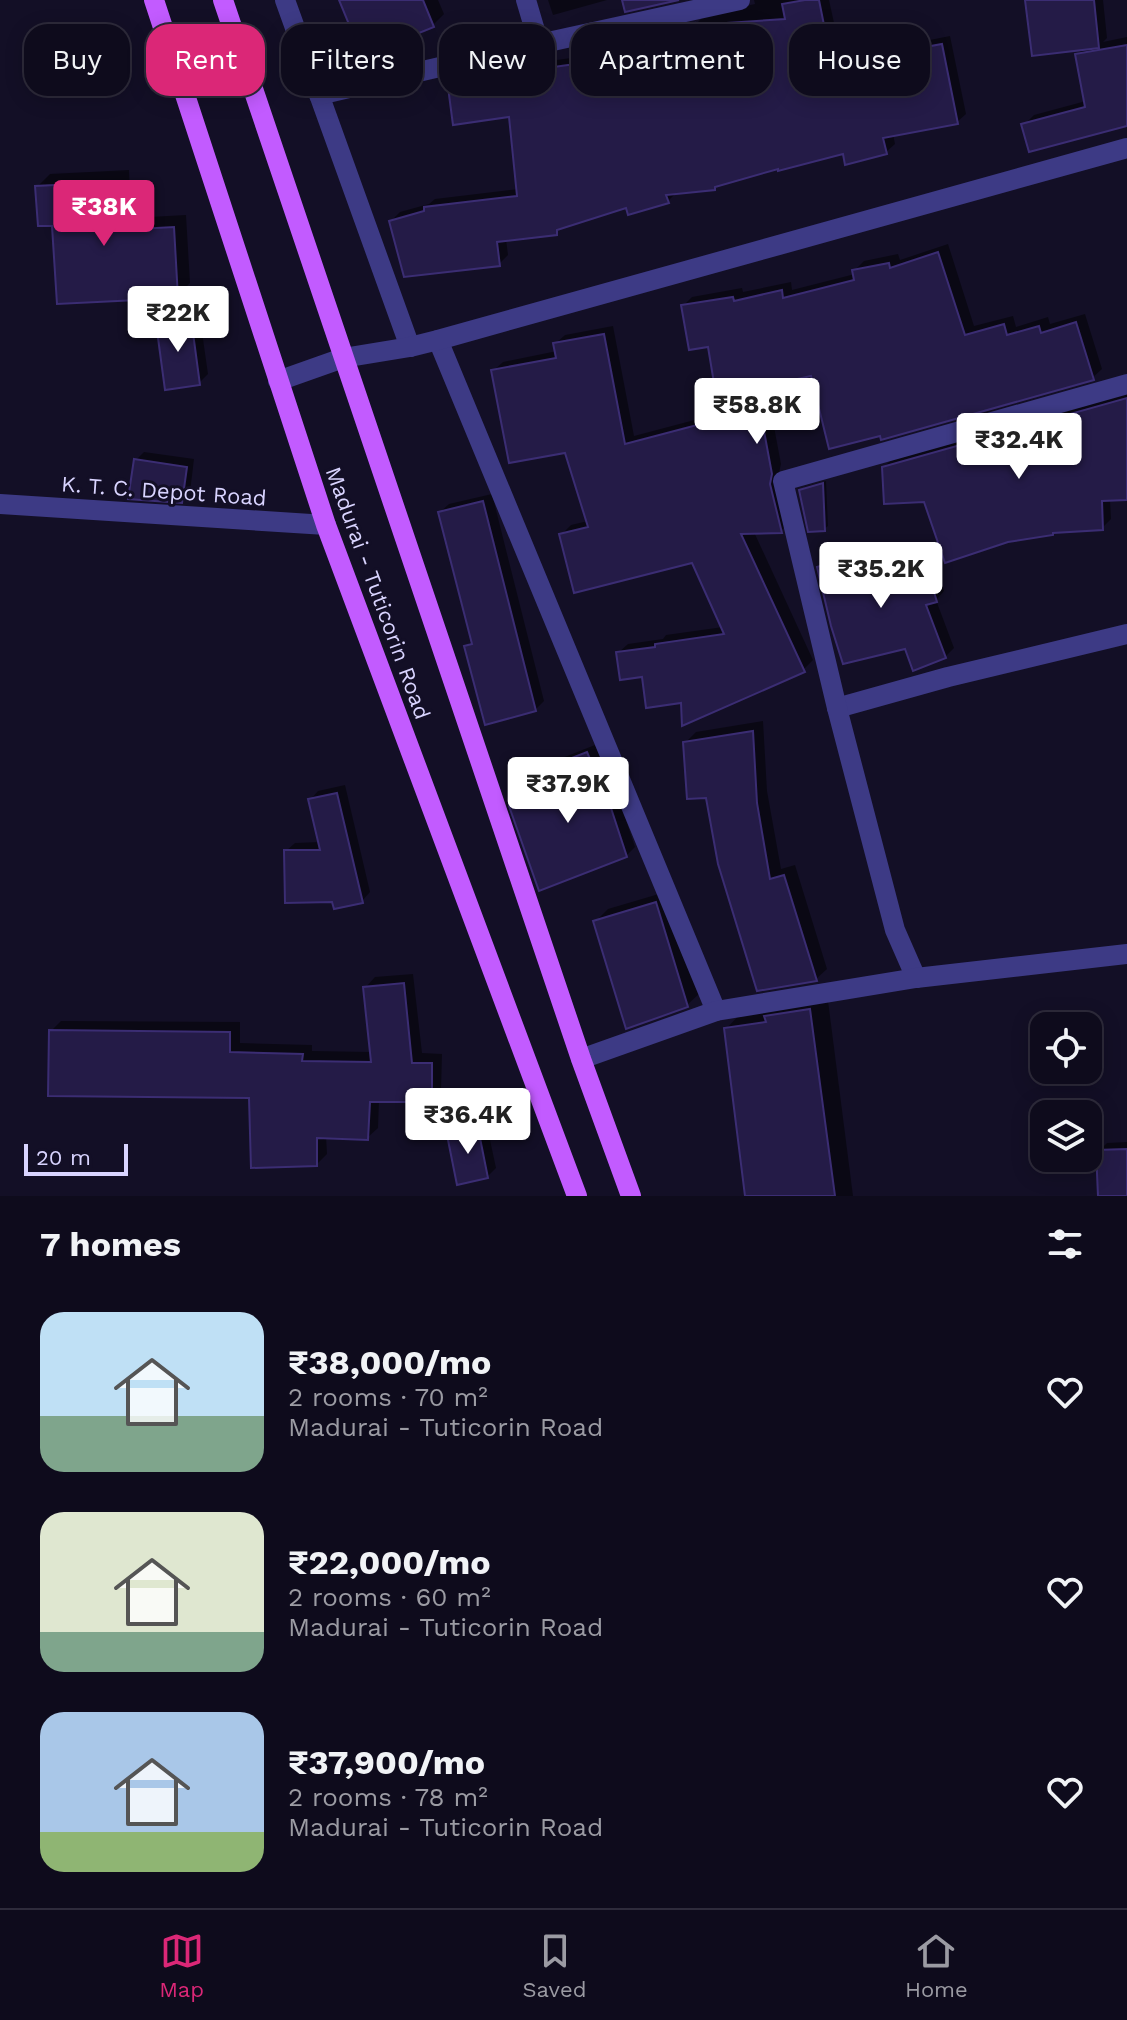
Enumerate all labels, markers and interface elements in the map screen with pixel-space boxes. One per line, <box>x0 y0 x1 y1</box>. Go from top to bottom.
chip: Buy <box>24 24 130 96</box>
chip: Rent <box>146 24 265 96</box>
chip: Filters <box>281 24 423 96</box>
chip: New <box>439 24 555 96</box>
chip: Apartment <box>571 24 773 96</box>
chip: House <box>789 24 930 96</box>
pin: ₹38K <box>57 180 151 248</box>
text: ₹38K <box>71 191 137 221</box>
pin: ₹22K <box>131 286 225 354</box>
text: ₹22K <box>146 297 210 327</box>
pin: ₹58.8K <box>692 378 822 446</box>
text: ₹58.8K <box>713 389 801 419</box>
pin: ₹32.4K <box>954 413 1084 481</box>
text: ₹32.4K <box>975 424 1063 454</box>
street label: Madurai - Tuticorin Road <box>321 463 435 723</box>
street label: K. T. C. Depot Road <box>60 471 268 511</box>
pin: ₹35.2K <box>816 542 946 610</box>
text: ₹35.2K <box>837 553 925 583</box>
pin: ₹37.9K <box>503 757 633 825</box>
text: ₹37.9K <box>526 768 610 798</box>
map controls <box>1030 1012 1102 1172</box>
button: locate <box>1030 1012 1102 1084</box>
pin: ₹36.4K <box>403 1088 533 1156</box>
text: ₹36.4K <box>423 1099 513 1129</box>
button: layers <box>1030 1100 1102 1172</box>
scale bar <box>24 1140 128 1176</box>
text: 20 m <box>36 1145 91 1170</box>
icon: filters <box>1043 1222 1087 1266</box>
text: 7 homes <box>40 1224 181 1264</box>
text: ₹38,000/mo <box>288 1342 491 1382</box>
icon: home <box>104 1344 200 1440</box>
icon: heart <box>1043 1370 1087 1414</box>
text: 2 rooms · 70 m² <box>288 1382 488 1412</box>
text: Madurai - Tuticorin Road <box>288 1412 603 1442</box>
text: ₹22,000/mo <box>288 1542 491 1582</box>
icon: home <box>104 1544 200 1640</box>
icon: heart <box>1043 1570 1087 1614</box>
text: 2 rooms · 60 m² <box>288 1582 491 1612</box>
text: Madurai - Tuticorin Road <box>288 1612 603 1642</box>
text: ₹37,900/mo <box>288 1742 485 1782</box>
icon: home <box>104 1744 200 1840</box>
icon: heart <box>1043 1770 1087 1814</box>
text: 2 rooms · 78 m² <box>288 1782 488 1812</box>
text: Madurai - Tuticorin Road <box>288 1812 603 1842</box>
tab: Map <box>159 1929 204 2002</box>
tab: Saved <box>523 1929 586 2002</box>
tab: Home <box>905 1929 968 2002</box>

